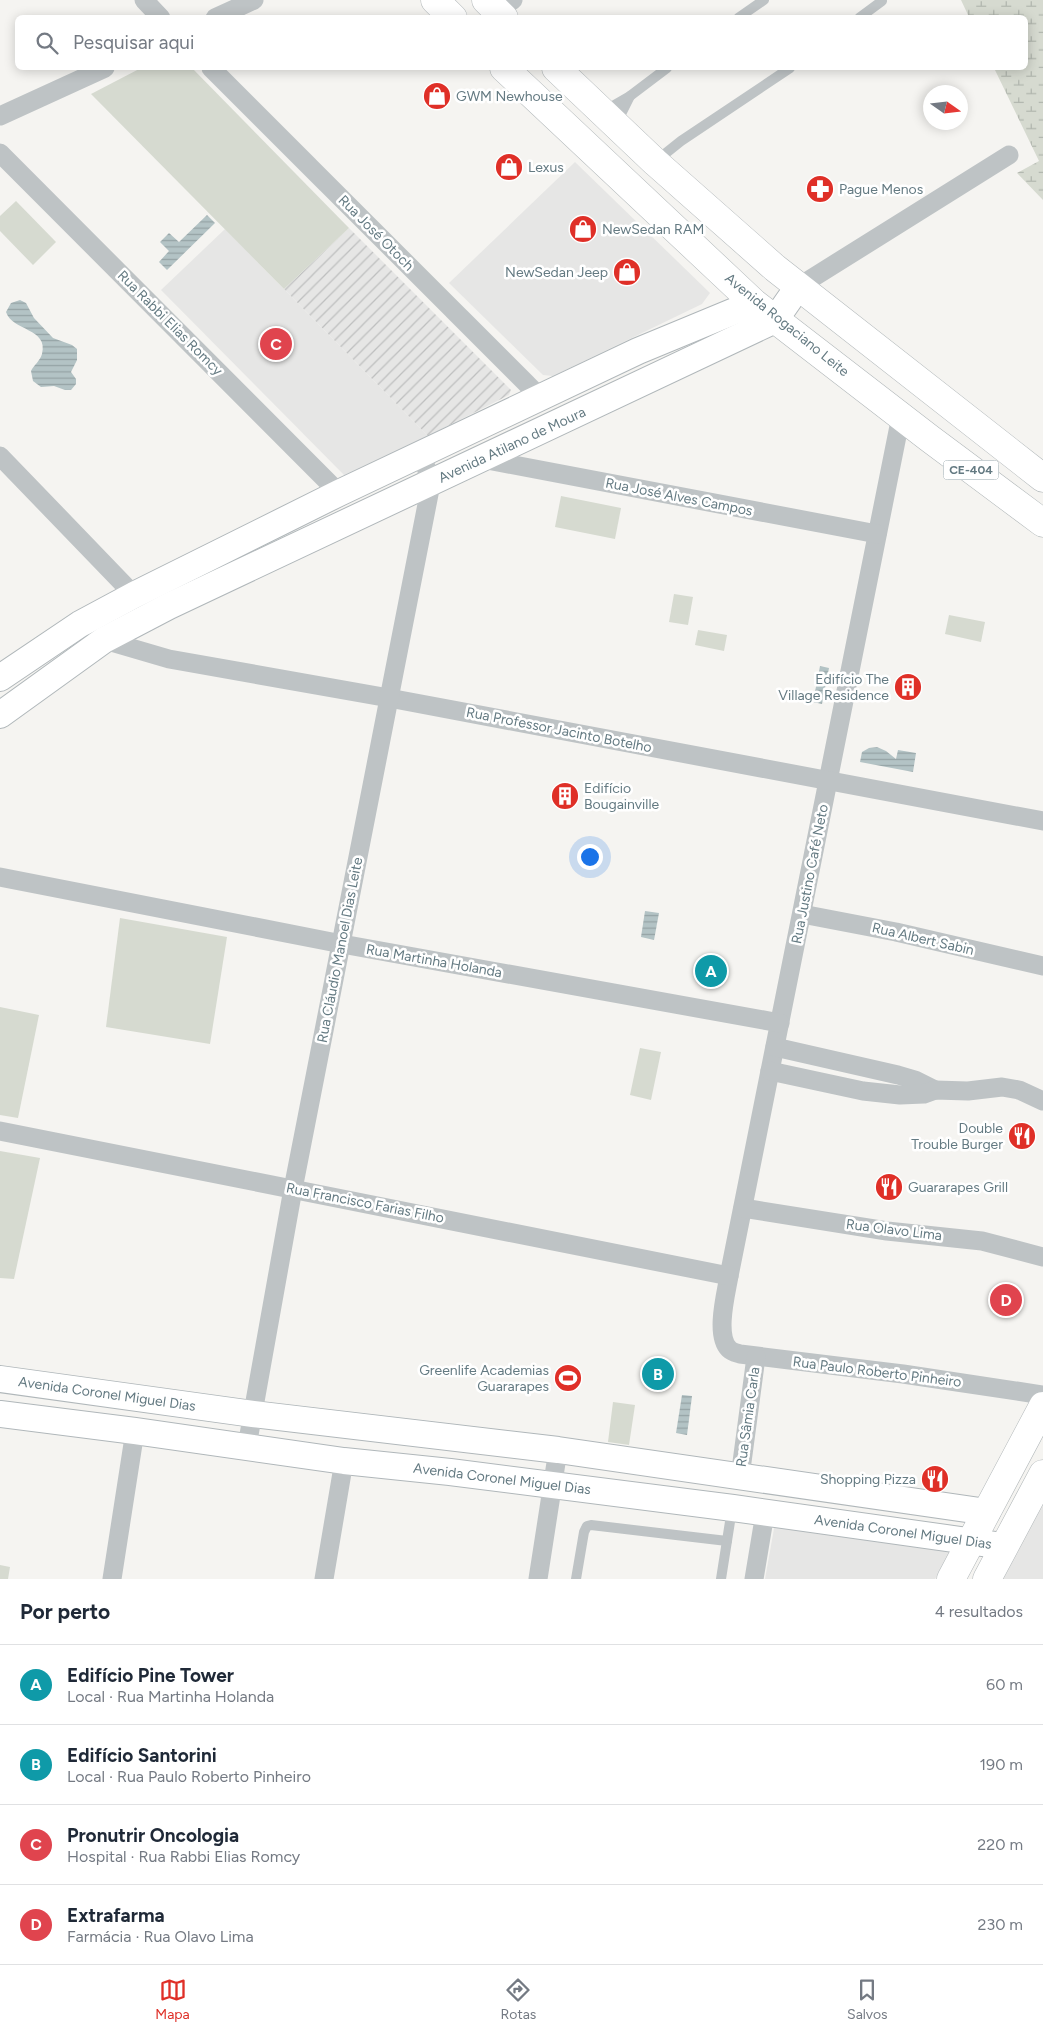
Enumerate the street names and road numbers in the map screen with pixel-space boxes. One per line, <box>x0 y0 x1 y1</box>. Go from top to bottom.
street label: Rua José Otoch <box>335 192 417 274</box>
street label: Rua Rabbi Elias Romcy <box>114 267 226 379</box>
street label: Avenida Rogaciano Leite <box>722 270 853 380</box>
street label: Avenida Atilano de Moura <box>436 403 588 487</box>
road number: CE-404 <box>944 460 998 480</box>
street label: Rua José Alves Campos <box>604 474 754 520</box>
street label: Rua Professor Jacinto Botelho <box>465 704 653 756</box>
street label: Rua Justino Café Neto <box>788 803 832 945</box>
street label: Rua Cláudio Manoel Dias Leite <box>314 856 366 1044</box>
street label: Rua Albert Sabin <box>870 919 976 959</box>
street label: Rua Martinha Holanda <box>365 941 503 981</box>
street label: Rua Francisco Farias Filho <box>285 1179 445 1227</box>
street label: Rua Olavo Lima <box>845 1216 943 1244</box>
street label: Rua Paulo Roberto Pinheiro <box>792 1353 962 1391</box>
street label: Rua Sâmia Carla <box>733 1366 763 1468</box>
street label: Avenida Coronel Miguel Dias <box>17 1373 197 1415</box>
street label: Avenida Coronel Miguel Dias <box>412 1460 592 1498</box>
street label: Avenida Coronel Miguel Dias <box>813 1511 993 1553</box>

